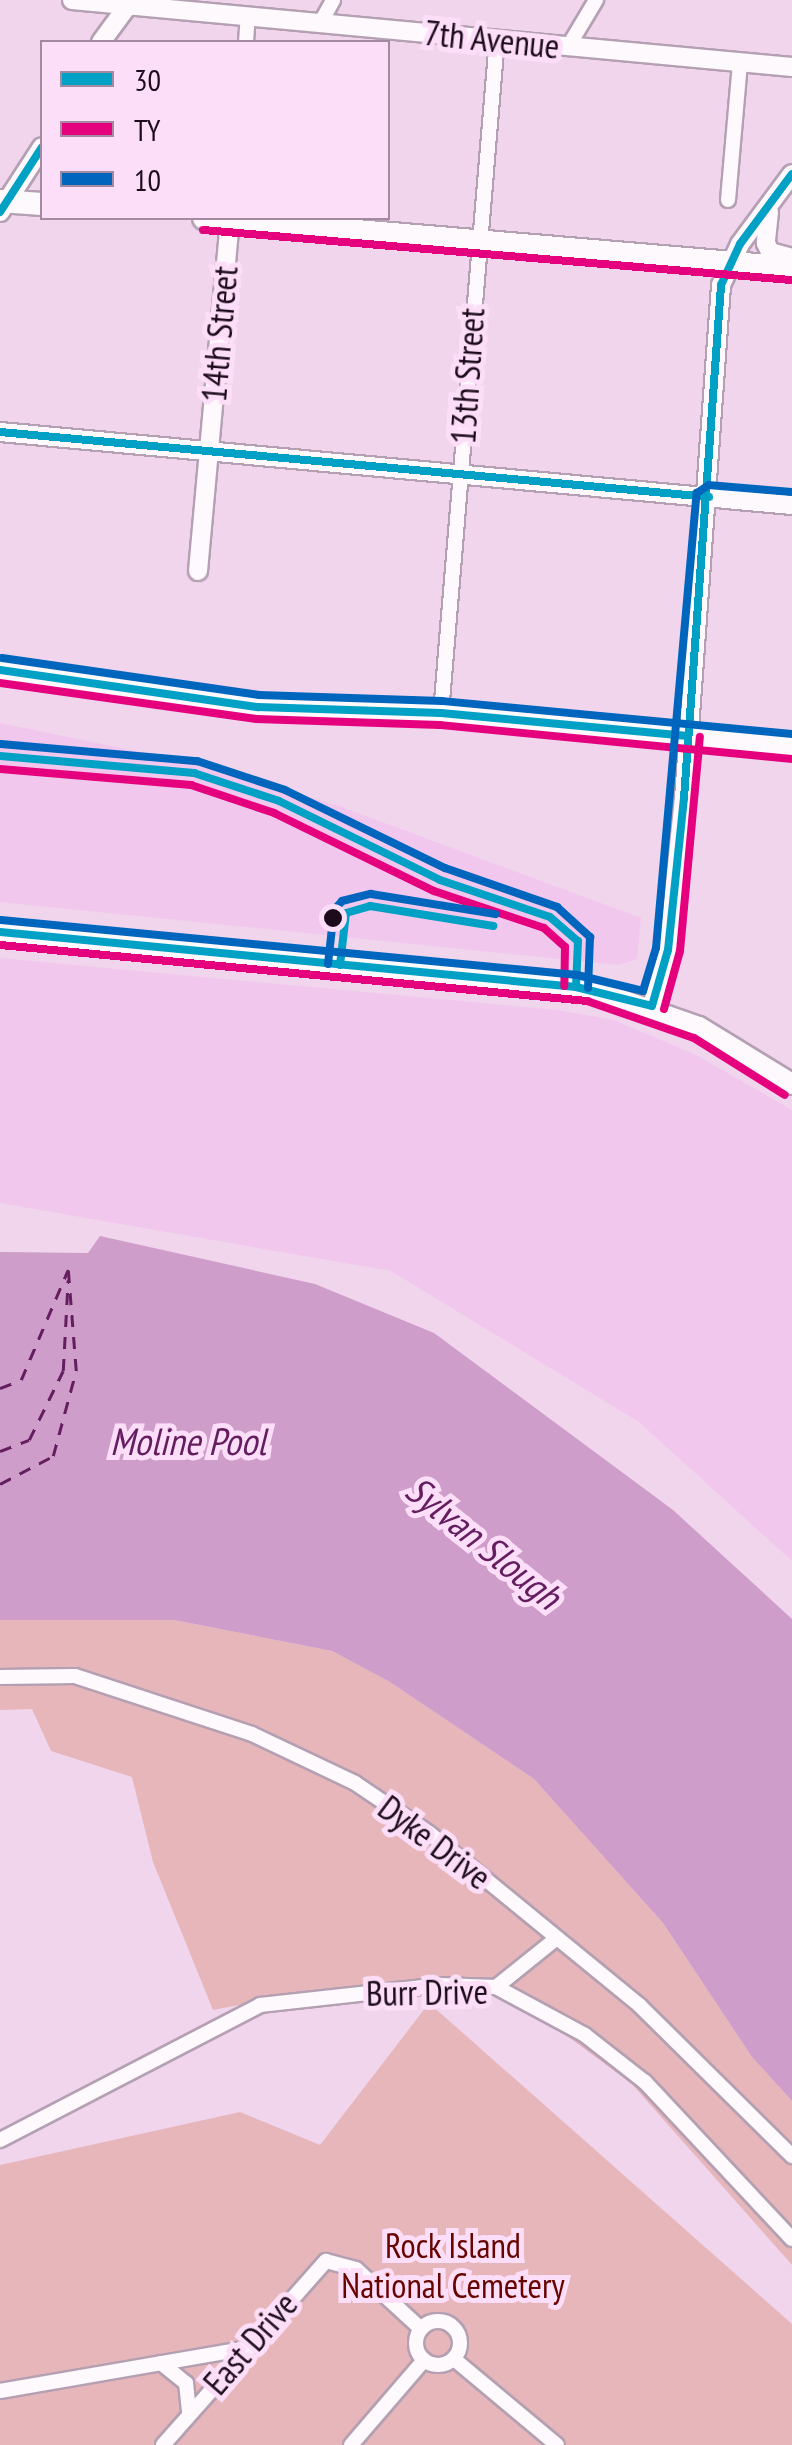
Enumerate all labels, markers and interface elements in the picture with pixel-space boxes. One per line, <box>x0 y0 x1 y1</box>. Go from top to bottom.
street label: 7th Avenue <box>422 11 562 67</box>
legend <box>40 40 390 220</box>
text: 30 <box>134 60 161 99</box>
text: TY <box>134 110 160 149</box>
text: 10 <box>134 160 161 199</box>
street label: 14th Street <box>192 264 246 404</box>
street label: 13th Street <box>441 307 493 445</box>
unlabelled marker <box>323 908 343 928</box>
water label: Moline Pool <box>110 1418 266 1464</box>
water label: Sylvan Slough <box>398 1466 570 1618</box>
street label: Dyke Drive <box>371 1786 499 1898</box>
street label: Burr Drive <box>366 1970 488 2014</box>
park label: Rock Island National Cemetery <box>341 2224 565 2306</box>
street label: East Drive <box>194 2283 306 2403</box>

